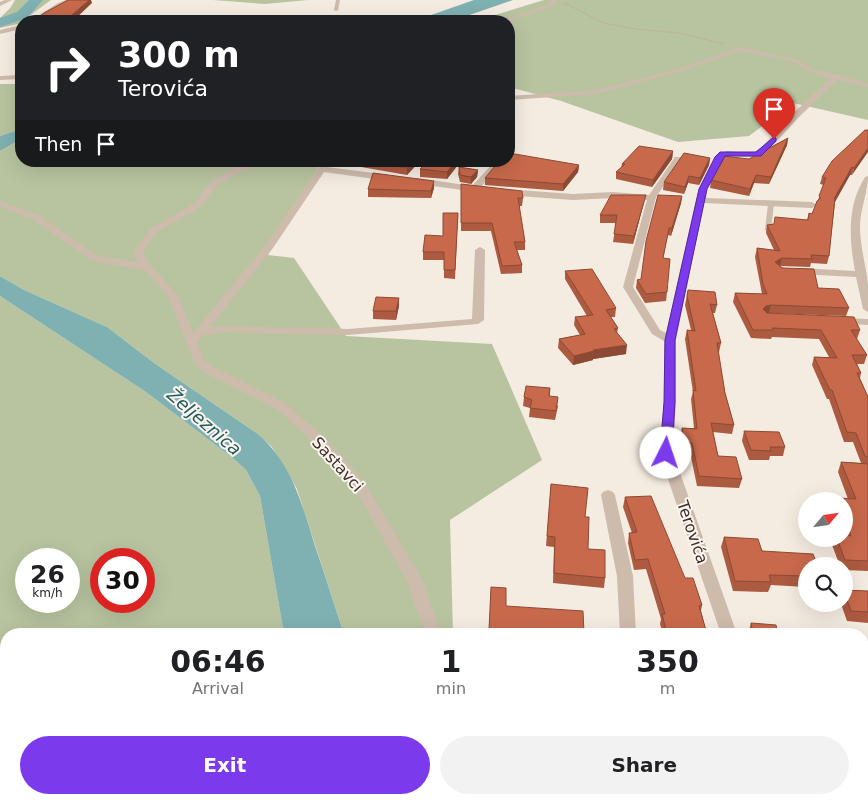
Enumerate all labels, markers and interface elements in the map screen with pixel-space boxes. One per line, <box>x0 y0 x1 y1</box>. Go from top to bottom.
icon: right <box>35 35 100 100</box>
text: 300 m <box>118 35 240 75</box>
text: Terovića <box>118 76 208 101</box>
pin <box>753 88 795 139</box>
icon: arrive <box>760 95 788 123</box>
icon: arrive <box>92 130 120 158</box>
text: Then <box>35 133 82 155</box>
water label: Željeznica <box>162 383 246 459</box>
position arrow <box>639 426 691 478</box>
street label: Sastavci <box>308 433 367 496</box>
north arrow <box>798 492 852 548</box>
map controls <box>798 492 853 612</box>
street label: Terovića <box>673 497 712 566</box>
speed limit sign: 30 <box>90 548 155 613</box>
button: search <box>798 557 853 612</box>
text: 26 <box>30 560 65 589</box>
text: km/h <box>32 586 63 600</box>
text: 06:46 <box>170 644 266 679</box>
text: 1 <box>440 644 461 679</box>
text: 350 <box>636 644 699 679</box>
text: Arrival <box>192 679 244 698</box>
text: min <box>436 679 466 698</box>
text: m <box>660 679 675 698</box>
button: Exit <box>20 736 430 794</box>
button: Share <box>440 736 849 794</box>

